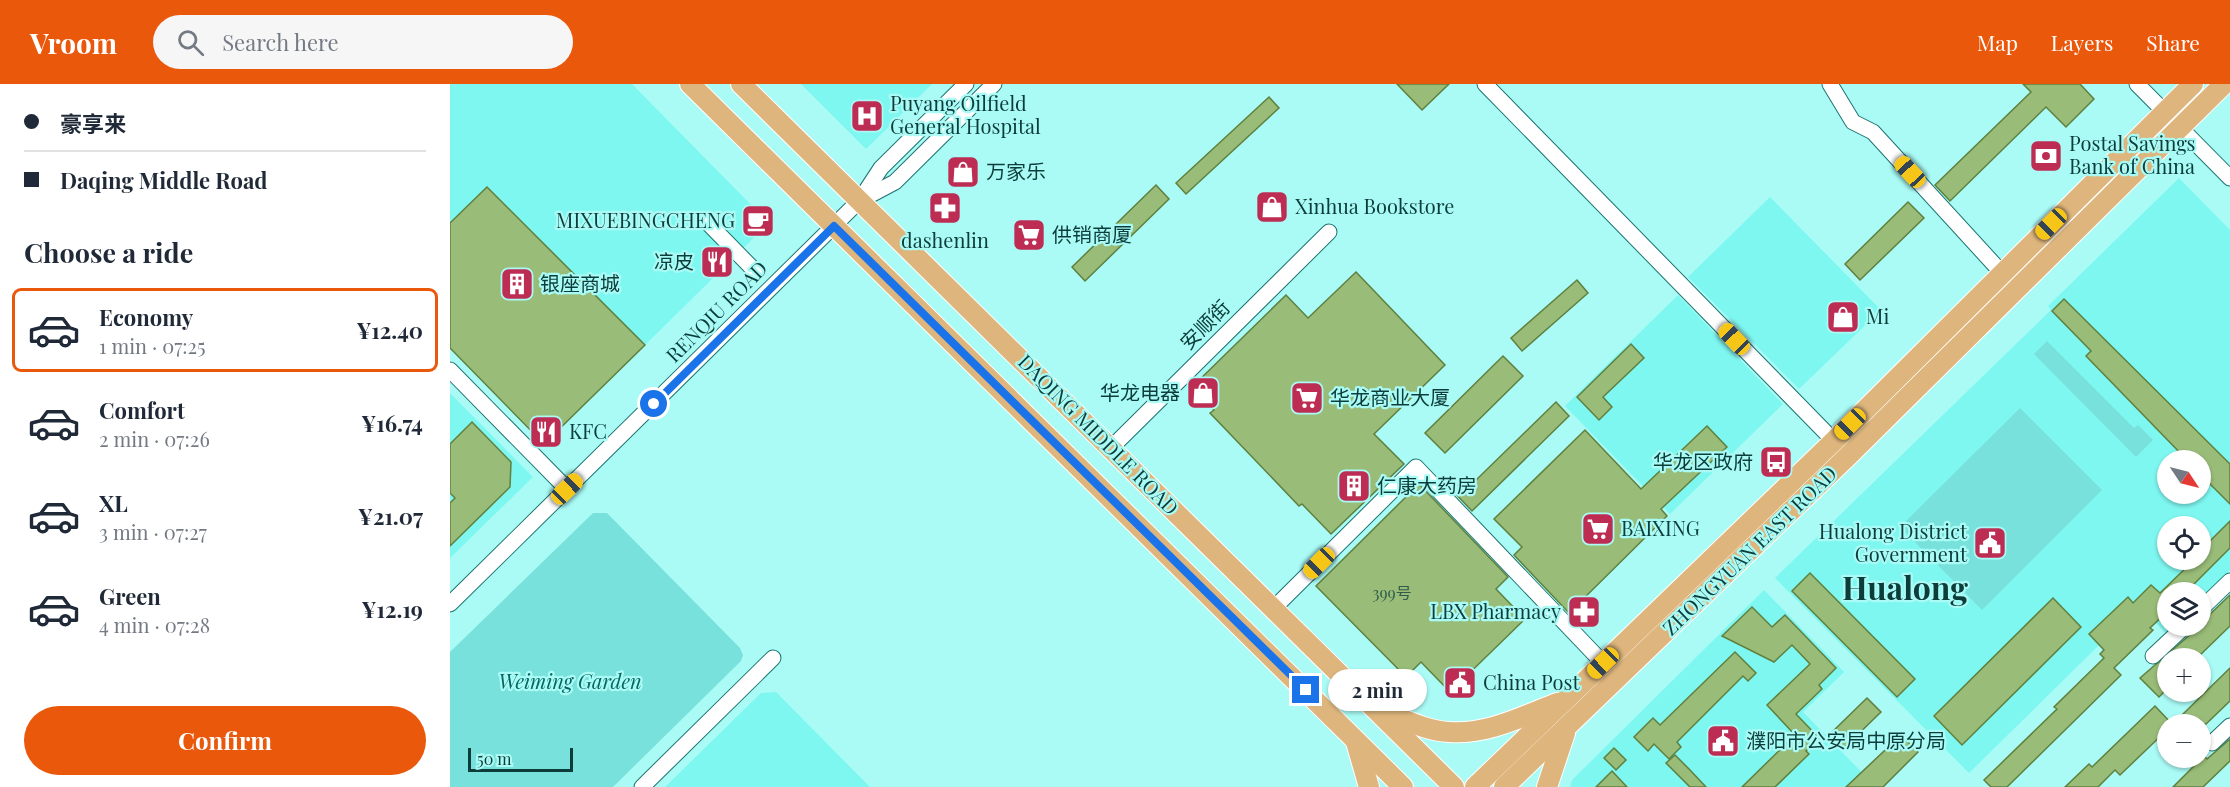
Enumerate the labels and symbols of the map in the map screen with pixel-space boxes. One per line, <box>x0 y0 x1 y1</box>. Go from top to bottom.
place label: Puyang Oilfield General Hospital <box>890 89 1041 139</box>
hospital icon: Puyang Oilfield General Hospital <box>849 98 885 134</box>
place label: Postal Savings Bank of China <box>2069 129 2196 179</box>
bank icon: Postal Savings Bank of China <box>2028 138 2064 174</box>
car <box>1891 153 1929 191</box>
shop icon: 万家乐 <box>945 154 981 190</box>
place label: 万家乐 <box>986 157 1046 184</box>
shop icon: Xinhua Bookstore <box>1254 189 1290 225</box>
pharmacy icon: dashenlin <box>927 190 963 226</box>
place label: Xinhua Bookstore <box>1295 192 1454 219</box>
cafe icon: MIXUEBINGCHENG <box>740 203 776 239</box>
car <box>2032 205 2070 243</box>
place label: MIXUEBINGCHENG <box>556 206 735 233</box>
supermarket icon: 供销商厦 <box>1011 217 1047 253</box>
place label: 供销商厦 <box>1052 220 1132 247</box>
place label: dashenlin <box>901 226 989 253</box>
restaurant icon: 凉皮 <box>699 244 735 280</box>
place label: 凉皮 <box>654 247 694 274</box>
street label: RENQIU ROAD <box>659 254 773 368</box>
building icon: 银座商城 <box>499 266 535 302</box>
place label: 银座商城 <box>540 269 620 296</box>
street label: 安顺街 <box>1173 293 1235 355</box>
shop icon: Mi <box>1825 299 1861 335</box>
place label: Mi <box>1866 302 1889 329</box>
car <box>1715 320 1753 358</box>
street label: DAQING MIDDLE ROAD <box>1013 348 1185 520</box>
shop icon: 华龙电器 <box>1185 375 1221 411</box>
place label: 华龙电器 <box>1100 378 1180 405</box>
supermarket icon: 华龙商业大厦 <box>1289 380 1325 416</box>
place label: 华龙商业大厦 <box>1330 383 1450 410</box>
route start <box>640 390 667 417</box>
car <box>1831 405 1869 443</box>
restaurant icon: KFC <box>528 414 564 450</box>
place label: KFC <box>569 417 607 444</box>
bus stop icon: 华龙区政府 <box>1758 444 1794 480</box>
place label: 华龙区政府 <box>1653 447 1753 474</box>
north arrow <box>2157 450 2211 504</box>
street label: ZHONGYUAN EAST ROAD <box>1656 459 1842 640</box>
building icon: 仁康大药房 <box>1336 468 1372 504</box>
car <box>548 470 586 508</box>
place label: 仁康大药房 <box>1377 471 1477 498</box>
supermarket icon: BAIXING <box>1580 511 1616 547</box>
place label: BAIXING <box>1621 514 1700 541</box>
place label: Hualong District Government <box>1819 517 1968 567</box>
public building icon: Hualong District Government <box>1972 525 2008 561</box>
car <box>1300 544 1338 582</box>
district label: Hualong <box>1842 565 1968 608</box>
house number: 399号 <box>1372 582 1412 603</box>
pharmacy icon: LBX Pharmacy <box>1566 594 1602 630</box>
place label: LBX Pharmacy <box>1430 597 1561 624</box>
car <box>1584 644 1622 682</box>
public building icon: China Post <box>1442 665 1478 701</box>
park label: Weiming Garden <box>498 667 642 694</box>
place label: China Post <box>1483 668 1580 695</box>
callout: 2 min <box>1327 669 1426 711</box>
route end <box>1292 676 1319 703</box>
public building icon: 濮阳市公安局中原分局 <box>1705 723 1741 759</box>
place label: 濮阳市公安局中原分局 <box>1746 726 1946 753</box>
scale bar <box>468 745 573 772</box>

